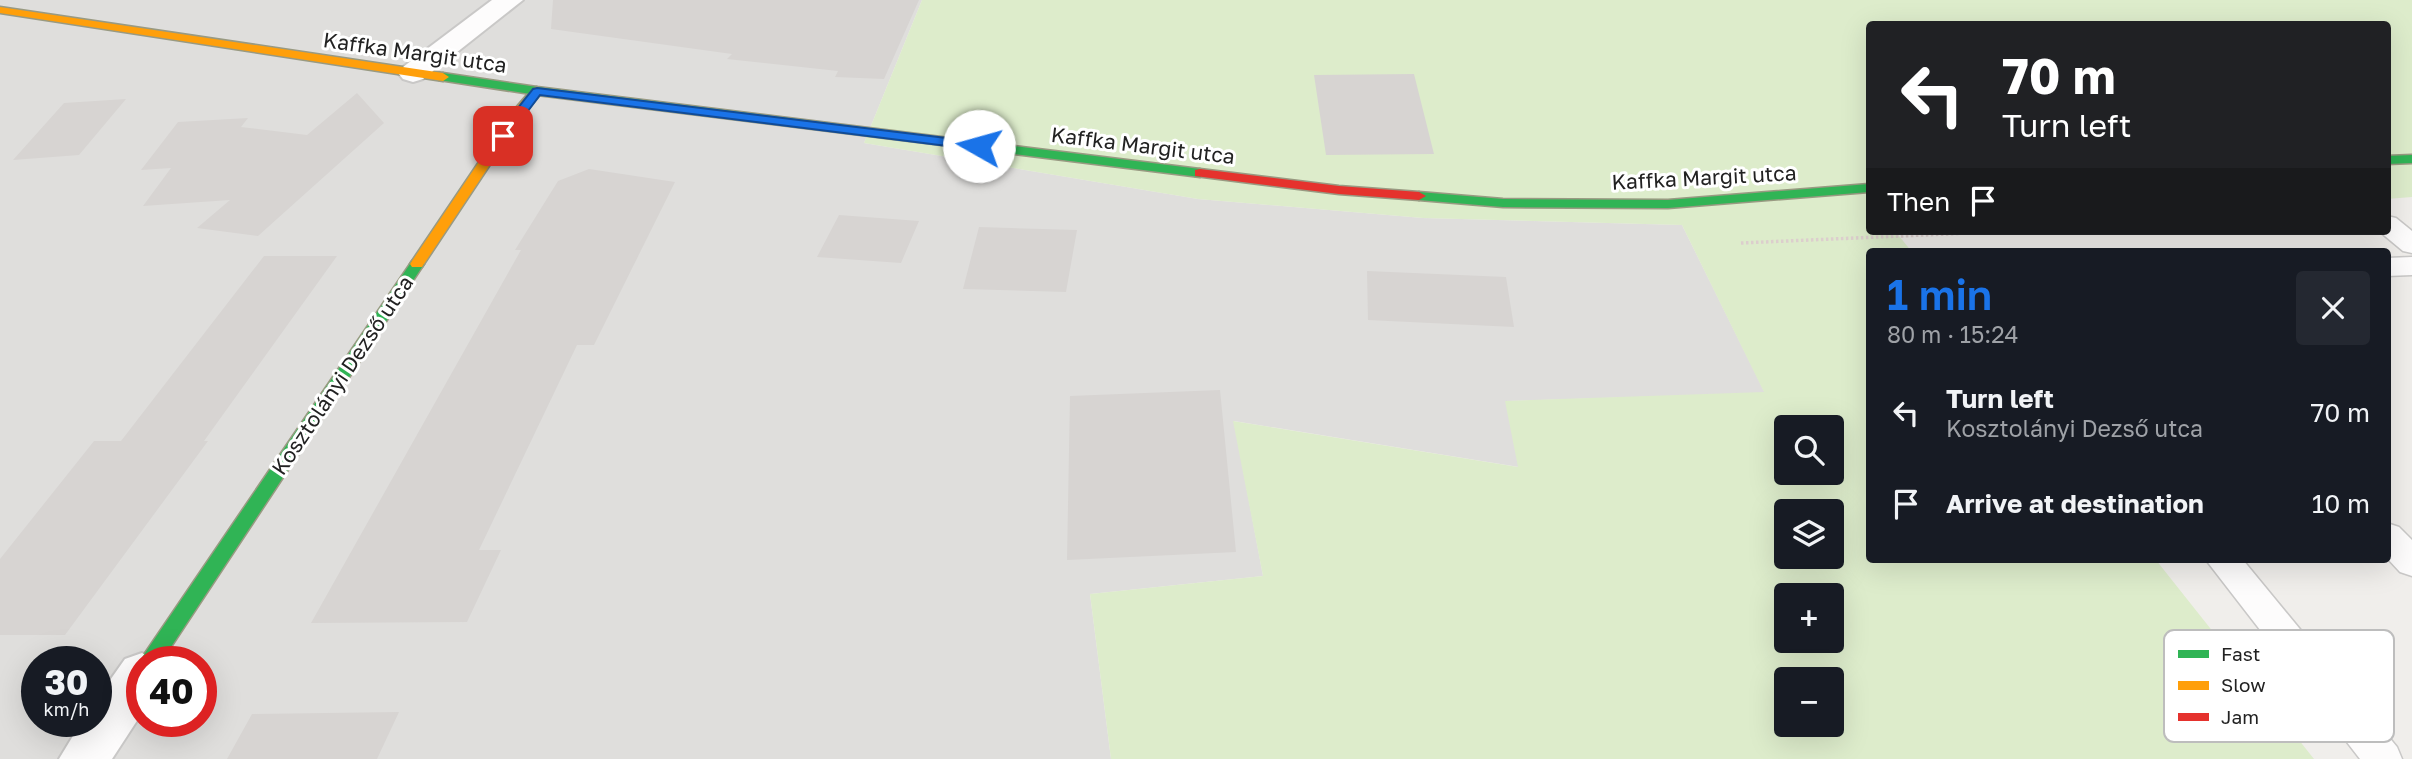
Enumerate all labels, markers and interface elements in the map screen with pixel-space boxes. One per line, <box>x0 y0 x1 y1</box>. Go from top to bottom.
street label: Kaffka Margit utca <box>322 26 508 78</box>
text: 70 m <box>2002 46 2116 105</box>
icon: left <box>1887 49 1978 140</box>
pin <box>473 106 533 166</box>
text: Turn left <box>2002 106 2131 144</box>
position arrow <box>942 109 1016 183</box>
icon: arrive <box>484 117 522 155</box>
street label: Kaffka Margit utca <box>1050 121 1236 169</box>
street label: Kaffka Margit utca <box>1611 159 1797 195</box>
icon: arrive <box>1964 182 2002 220</box>
text: Then <box>1887 186 1950 217</box>
text: 1 min <box>1887 269 1992 319</box>
street label: Kosztolányi Dezső utca <box>266 270 418 480</box>
button: close <box>2296 271 2370 345</box>
text: 80 m · 15:24 <box>1887 320 2019 348</box>
text: Turn left <box>1946 383 2054 414</box>
icon: left <box>1887 394 1925 432</box>
text: 70 m <box>2311 397 2370 428</box>
text: Kosztolányi Dezső utca <box>1946 414 2203 442</box>
map controls <box>1774 415 1844 737</box>
button: search <box>1774 415 1844 485</box>
icon: arrive <box>1887 485 1925 523</box>
text: Arrive at destination <box>1946 488 2204 519</box>
text: 10 m <box>2312 488 2370 519</box>
button: layers <box>1774 499 1844 569</box>
button: + <box>1774 583 1844 653</box>
legend <box>2164 630 2394 742</box>
text: Fast <box>2221 642 2260 665</box>
speed limit sign: 40 <box>126 646 217 737</box>
text: 30 <box>44 661 89 703</box>
button: − <box>1774 667 1844 737</box>
text: Slow <box>2221 673 2266 696</box>
text: km/h <box>44 698 89 720</box>
text: Jam <box>2221 705 2259 728</box>

